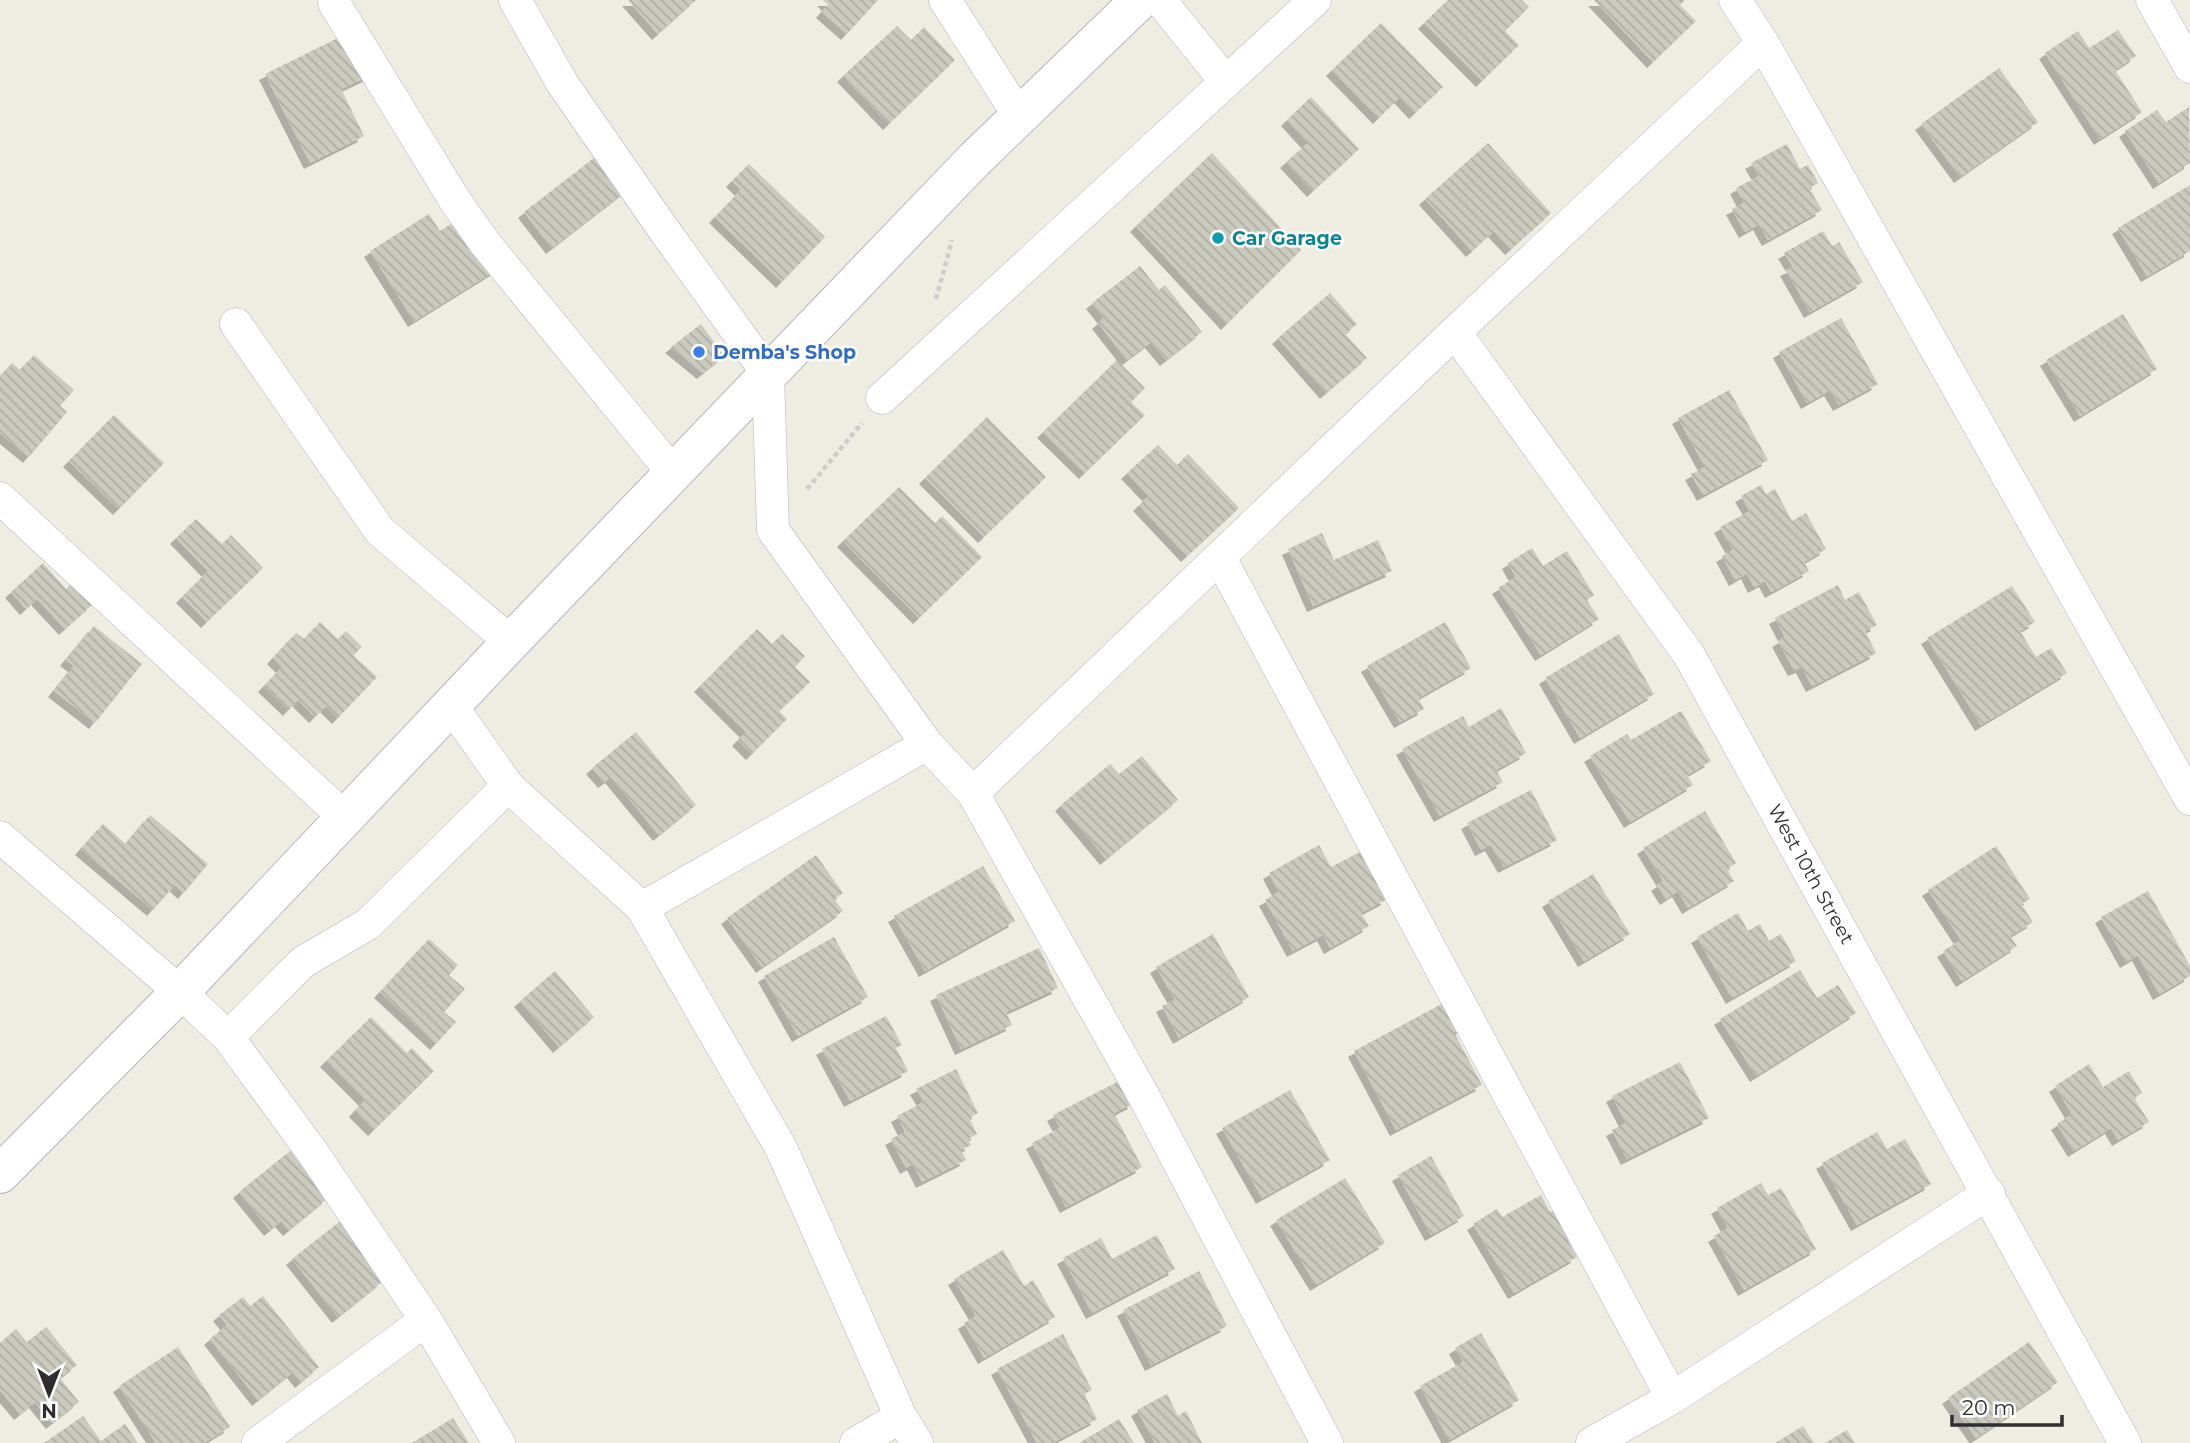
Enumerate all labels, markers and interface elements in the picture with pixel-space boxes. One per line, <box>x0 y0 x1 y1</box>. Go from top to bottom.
place label: Car Garage <box>1232 227 1342 250</box>
marker: Car Garage <box>1210 230 1226 246</box>
place label: Demba's Shop <box>713 341 856 364</box>
marker: Demba's Shop <box>691 344 707 360</box>
street label: West 10th Street <box>1763 800 1859 948</box>
north arrow <box>14 1359 84 1429</box>
scale bar <box>1952 1384 2062 1428</box>
text: 20 m <box>1962 1395 2016 1420</box>
text: N <box>41 1399 57 1422</box>

